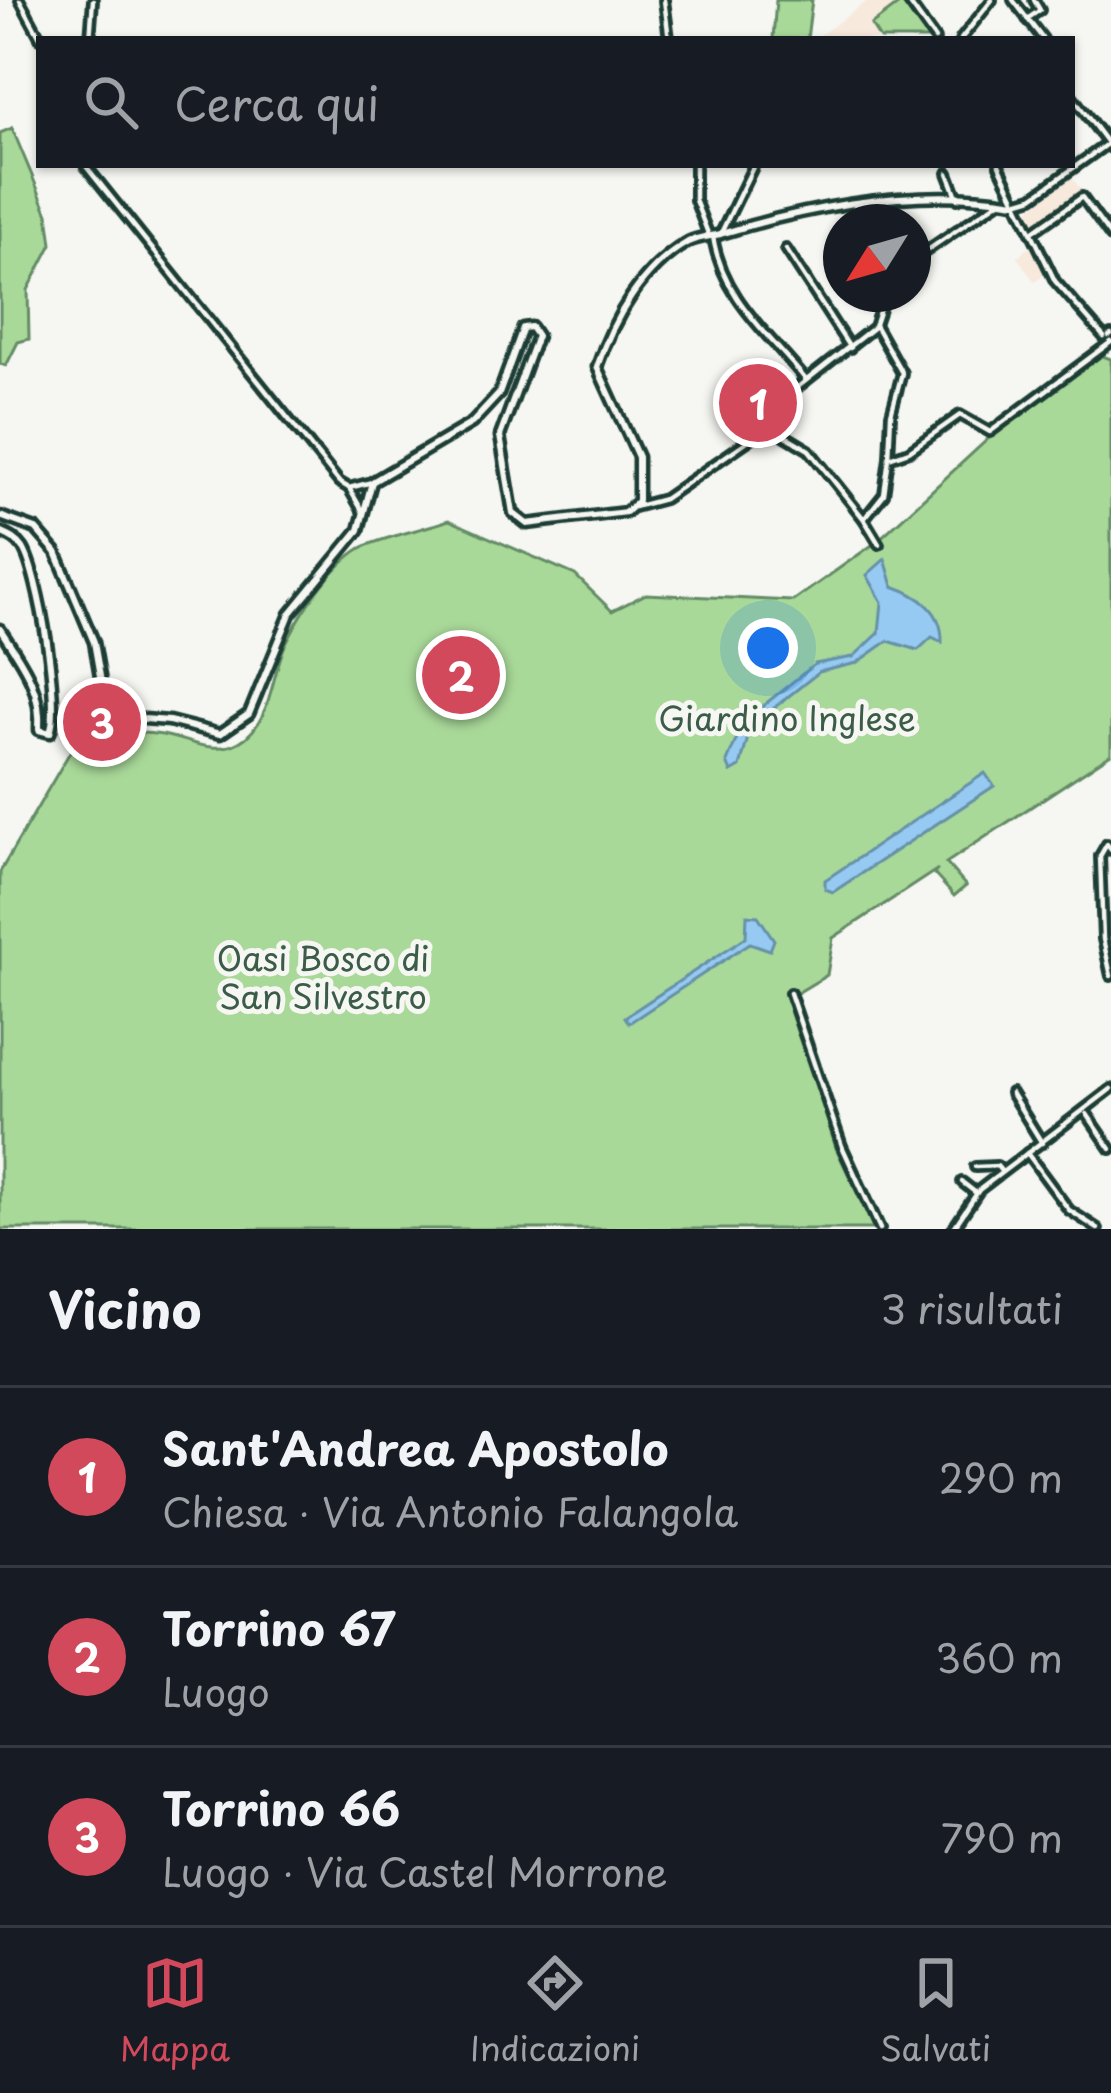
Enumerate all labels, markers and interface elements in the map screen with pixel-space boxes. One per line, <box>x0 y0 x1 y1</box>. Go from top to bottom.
search box <box>36 36 1075 168</box>
text: Cerca qui <box>174 68 379 136</box>
icon: search <box>78 69 144 135</box>
north arrow <box>823 204 931 312</box>
pin: 1 <box>719 358 797 448</box>
your location <box>738 618 798 678</box>
pin: 2 <box>422 630 500 720</box>
pin: 3 <box>63 677 141 767</box>
park label: Giardino Inglese <box>658 692 916 742</box>
park label: Oasi Bosco di San Silvestro <box>217 932 429 1020</box>
text: Vicino <box>48 1269 201 1346</box>
text: 3 risultati <box>880 1278 1063 1337</box>
text: Sant'Andrea Apostolo <box>162 1413 669 1481</box>
text: 1 <box>78 1447 96 1506</box>
text: 290 m <box>939 1447 1063 1506</box>
text: Chiesa · Via Antonio Falangola <box>162 1481 738 1540</box>
text: Torrino 67 <box>162 1593 396 1661</box>
text: 2 <box>73 1627 101 1686</box>
text: 360 m <box>935 1627 1063 1686</box>
text: Luogo <box>162 1661 270 1720</box>
text: Torrino 66 <box>162 1773 400 1841</box>
text: 3 <box>74 1807 100 1866</box>
text: 790 m <box>941 1807 1063 1866</box>
text: Luogo · Via Castel Morrone <box>162 1841 668 1900</box>
tab: Mappa <box>120 1950 230 2072</box>
tab: Indicazioni <box>470 1950 640 2072</box>
tab: Salvati <box>880 1950 991 2072</box>

